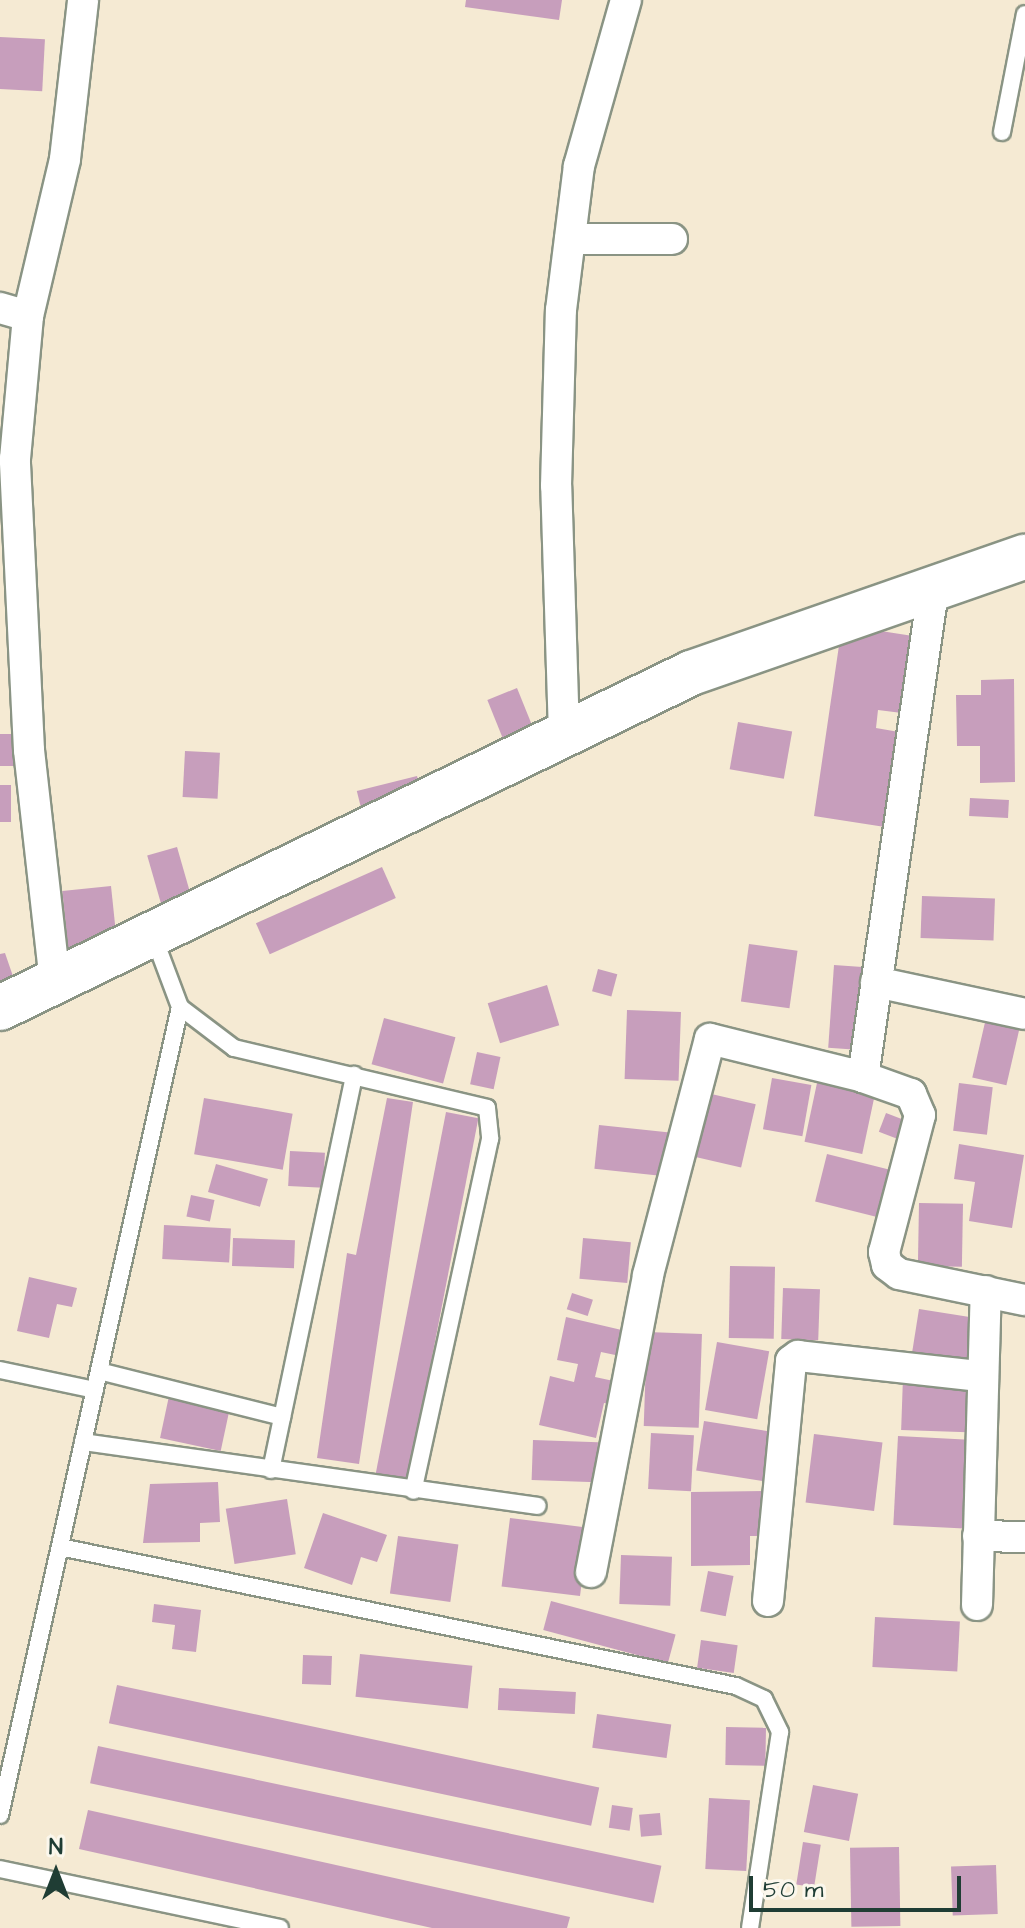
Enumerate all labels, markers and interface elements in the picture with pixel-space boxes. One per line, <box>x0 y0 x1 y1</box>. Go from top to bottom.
north arrow <box>16 1832 96 1912</box>
text: N <box>49 1832 63 1863</box>
scale bar <box>753 1860 965 1910</box>
text: 50 m <box>763 1873 823 1907</box>

